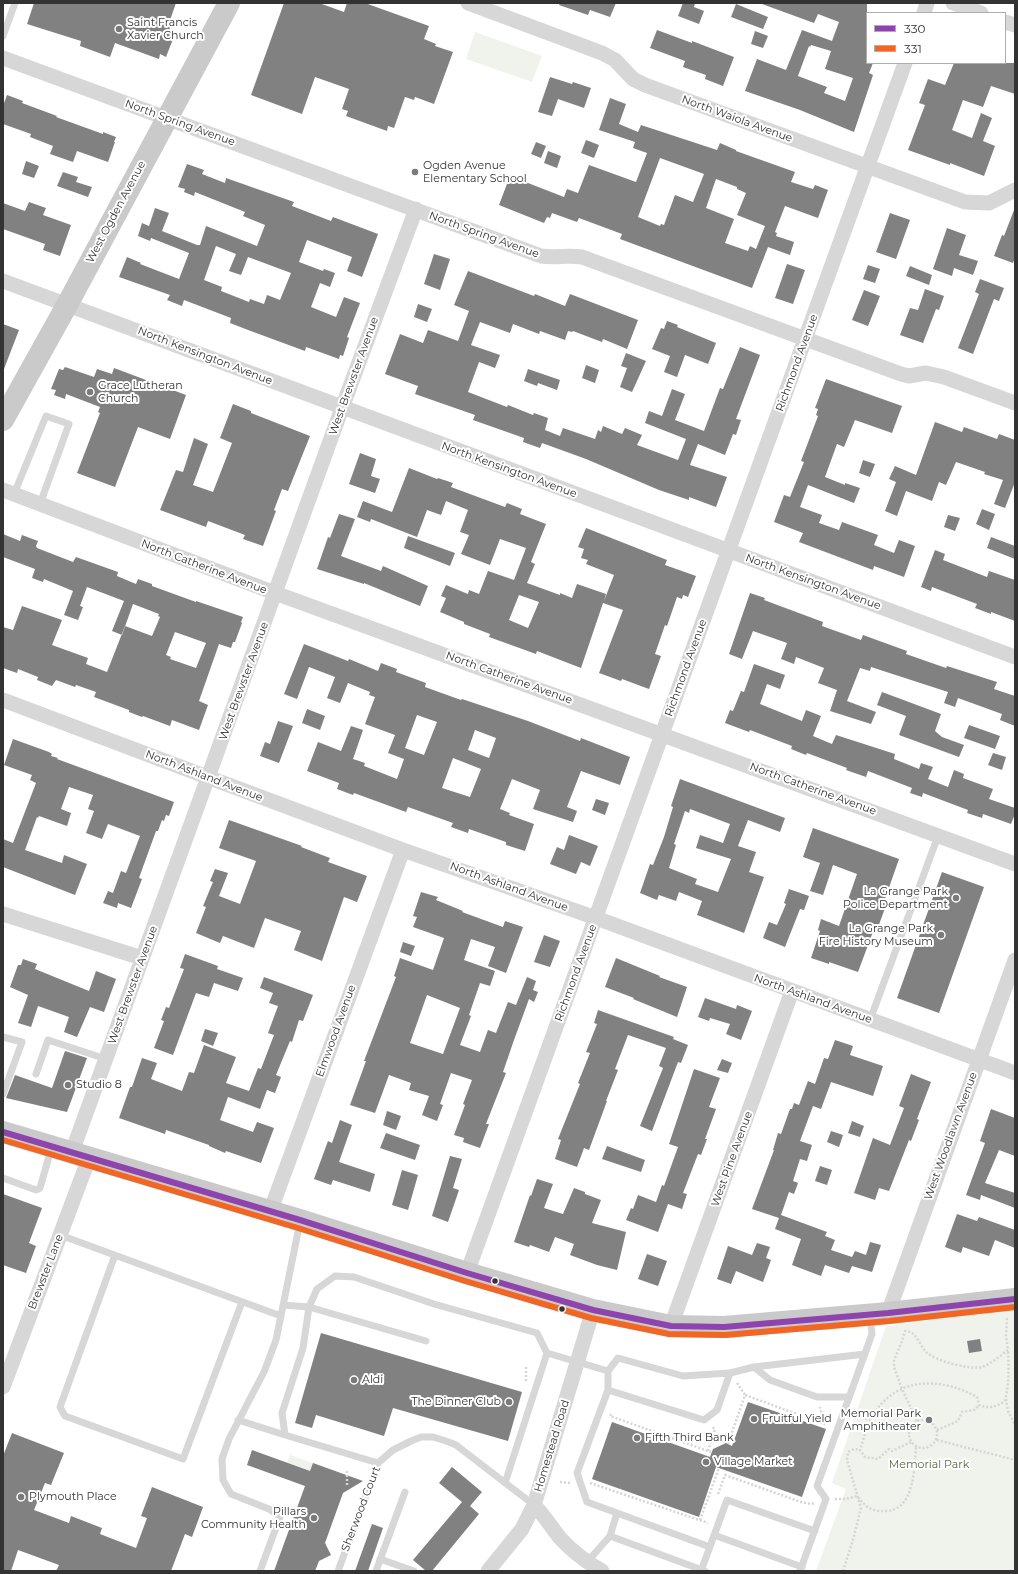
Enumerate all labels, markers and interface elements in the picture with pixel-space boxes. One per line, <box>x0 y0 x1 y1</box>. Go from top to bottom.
legend <box>866 12 1006 64</box>
place label: Saint Francis Xavier Church <box>127 16 204 42</box>
text: 330 <box>904 21 925 36</box>
marker: Saint Francis Xavier Church <box>114 24 124 34</box>
text: 331 <box>904 41 922 56</box>
street label: North Waiola Avenue <box>680 93 794 145</box>
street label: North Spring Avenue <box>123 97 237 149</box>
street label: West Ogden Avenue <box>83 159 149 265</box>
place label: Ogden Avenue Elementary School <box>423 159 527 185</box>
marker: Ogden Avenue Elementary School <box>410 167 420 177</box>
street label: North Spring Avenue <box>427 209 541 261</box>
street label: Richmond Avenue <box>773 313 821 413</box>
street label: West Brewster Avenue <box>326 315 382 437</box>
street label: North Kensington Avenue <box>136 324 274 388</box>
place label: Grace Lutheran Church <box>98 379 183 405</box>
marker: Grace Lutheran Church <box>85 387 95 397</box>
street label: North Kensington Avenue <box>439 439 579 501</box>
street label: North Catherine Avenue <box>139 537 269 597</box>
street label: North Kensington Avenue <box>743 551 883 613</box>
street label: Richmond Avenue <box>662 618 710 718</box>
street label: West Brewster Avenue <box>216 620 272 742</box>
street label: North Catherine Avenue <box>444 649 574 707</box>
street label: North Ashland Avenue <box>143 748 265 804</box>
street label: North Catherine Avenue <box>748 760 878 818</box>
street label: North Ashland Avenue <box>448 859 570 915</box>
place label: La Grange Park Police Department <box>843 885 948 911</box>
marker: La Grange Park Police Department <box>951 893 961 903</box>
place label: La Grange Park Fire History Museum <box>819 922 933 948</box>
street label: Richmond Avenue <box>552 923 600 1023</box>
street label: West Brewster Avenue <box>105 924 161 1046</box>
marker: La Grange Park Fire History Museum <box>936 930 946 940</box>
street label: North Ashland Avenue <box>752 971 874 1027</box>
street label: Elmwood Avenue <box>313 983 359 1079</box>
street label: West Woodlawn Avenue <box>922 1070 980 1202</box>
place label: Studio 8 <box>76 1078 122 1092</box>
marker: Studio 8 <box>63 1080 73 1090</box>
street label: West Pine Avenue <box>709 1110 755 1208</box>
street label: Brewster Lane <box>26 1233 66 1311</box>
unlabelled marker <box>490 1276 500 1286</box>
unlabelled marker <box>557 1304 567 1314</box>
place label: Aldi <box>362 1373 383 1387</box>
marker: Aldi <box>349 1375 359 1385</box>
place label: The Dinner Club <box>411 1395 501 1409</box>
marker: The Dinner Club <box>504 1397 514 1407</box>
street label: Homestead Road <box>532 1398 572 1494</box>
place label: Memorial Park Amphitheater <box>841 1407 921 1433</box>
place label: Fruitful Yield <box>762 1412 832 1426</box>
marker: Fruitful Yield <box>749 1414 759 1424</box>
marker: Memorial Park Amphitheater <box>924 1415 934 1425</box>
place label: Fifth Third Bank <box>645 1431 734 1445</box>
marker: Fifth Third Bank <box>632 1433 642 1443</box>
place label: Village Market <box>714 1455 793 1469</box>
marker: Village Market <box>701 1457 711 1467</box>
park label: Memorial Park <box>889 1458 969 1472</box>
street label: Sherwood Court <box>339 1465 383 1553</box>
place label: Plymouth Place <box>29 1490 117 1504</box>
marker: Plymouth Place <box>16 1492 26 1502</box>
place label: Pillars Community Health <box>201 1505 306 1531</box>
marker: Pillars Community Health <box>309 1513 319 1523</box>

